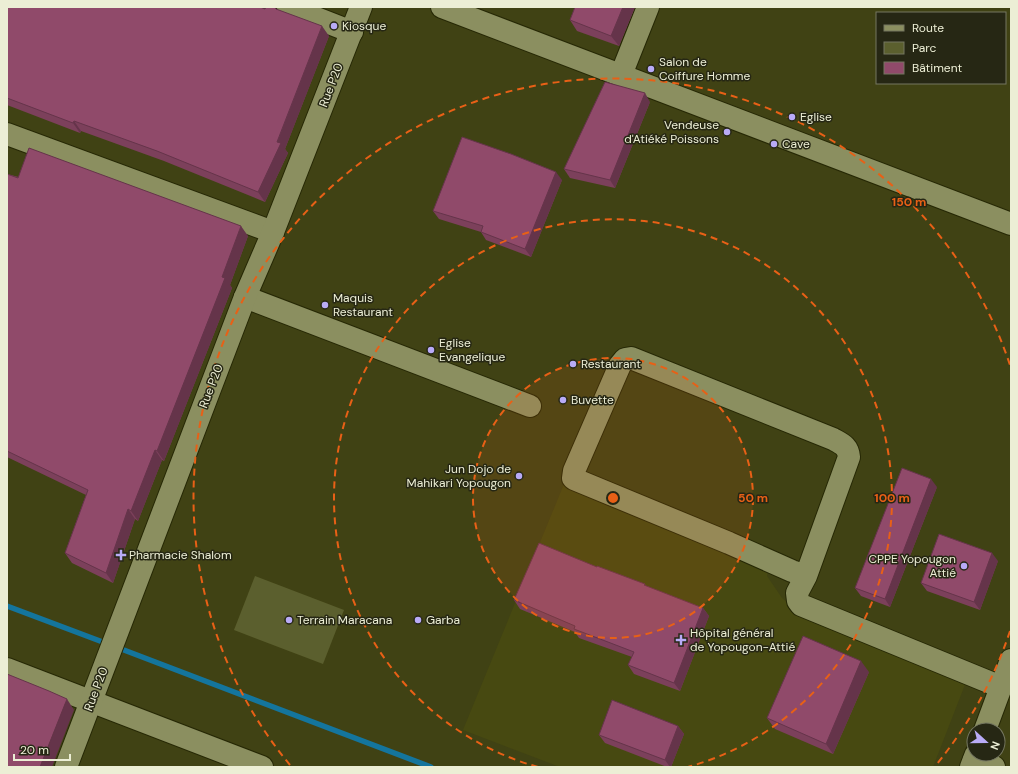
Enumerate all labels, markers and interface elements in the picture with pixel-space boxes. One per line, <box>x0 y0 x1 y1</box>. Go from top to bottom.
legend <box>876 12 1006 84</box>
place label: Kiosque <box>342 18 386 34</box>
text: Route <box>912 20 944 36</box>
marker: Kiosque <box>329 21 339 31</box>
text: Parc <box>912 40 936 56</box>
place label: Salon de Coiffure Homme <box>659 54 751 84</box>
text: Bâtiment <box>912 60 963 76</box>
street label: Rue P20 <box>315 61 347 109</box>
marker: Salon de Coiffure Homme <box>646 64 656 74</box>
place label: Eglise <box>800 109 832 125</box>
marker: Eglise <box>787 112 797 122</box>
place label: Vendeuse d'Atiéké Poissons <box>624 117 719 147</box>
marker: Vendeuse d'Atiéké Poissons <box>722 127 732 137</box>
place label: Cave <box>782 136 810 152</box>
marker: Cave <box>769 139 779 149</box>
text: 150 m <box>892 194 926 210</box>
place label: Maquis Restaurant <box>333 290 393 320</box>
marker: Maquis Restaurant <box>320 300 330 310</box>
place label: Eglise Evangelique <box>439 335 505 365</box>
marker: Eglise Evangelique <box>426 345 436 355</box>
place label: Restaurant <box>581 356 641 372</box>
marker: Restaurant <box>568 359 578 369</box>
street label: Rue P20 <box>195 362 227 410</box>
place label: Buvette <box>571 392 614 408</box>
marker: Buvette <box>558 395 568 405</box>
place label: Jun Dojo de Mahikari Yopougon <box>407 461 511 491</box>
marker: Jun Dojo de Mahikari Yopougon <box>514 471 524 481</box>
text: 50 m <box>738 490 768 506</box>
text: 100 m <box>874 490 910 506</box>
centre of rings <box>606 491 620 505</box>
place label: Pharmacie Shalom <box>129 547 232 563</box>
marker: Pharmacie Shalom <box>116 550 126 560</box>
place label: CPPE Yopougon Attié <box>869 551 956 581</box>
marker: CPPE Yopougon Attié <box>959 561 969 571</box>
place label: Terrain Maracana <box>297 612 392 628</box>
place label: Garba <box>426 612 460 628</box>
marker: Terrain Maracana <box>284 615 294 625</box>
marker: Garba <box>413 615 423 625</box>
place label: Hôpital général de Yopougon-Attié <box>690 625 795 655</box>
marker: Hôpital général de Yopougon-Attié <box>675 634 687 646</box>
street label: Rue P20 <box>80 665 112 713</box>
north arrow <box>966 722 1006 762</box>
scale bar <box>14 736 70 762</box>
text: N <box>987 739 1003 752</box>
text: 20 m <box>20 742 49 758</box>

